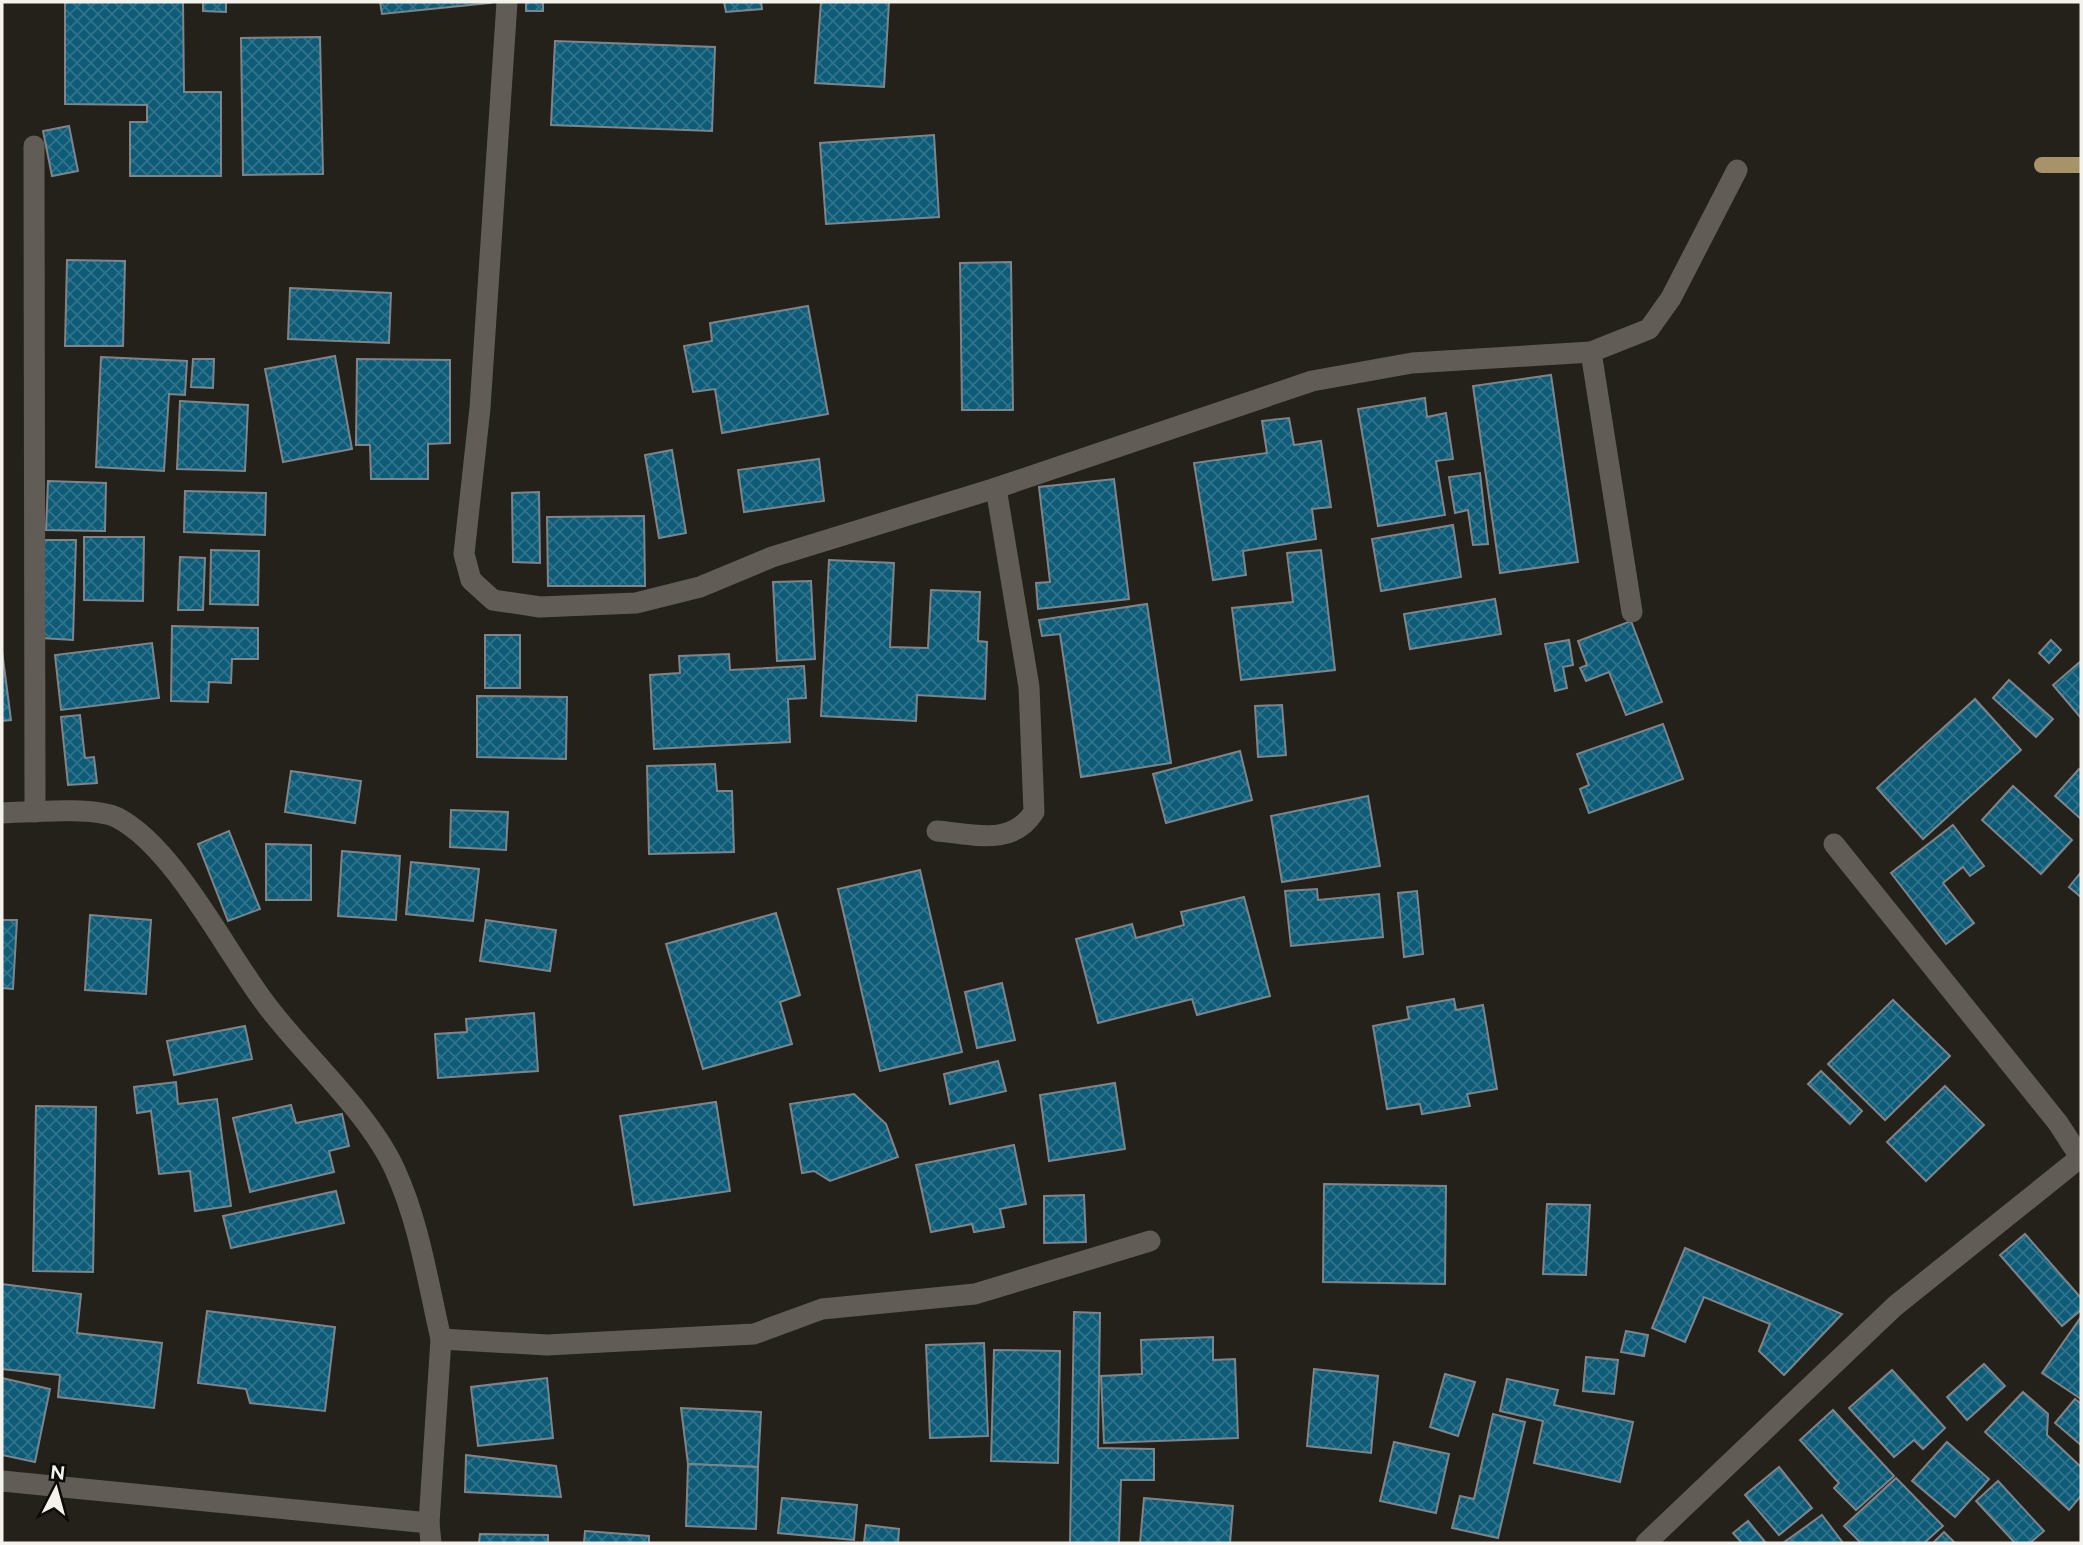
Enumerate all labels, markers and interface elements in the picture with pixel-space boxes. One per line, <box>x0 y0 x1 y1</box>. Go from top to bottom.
north arrow <box>21 1454 91 1524</box>
text: N <box>49 1460 66 1485</box>

